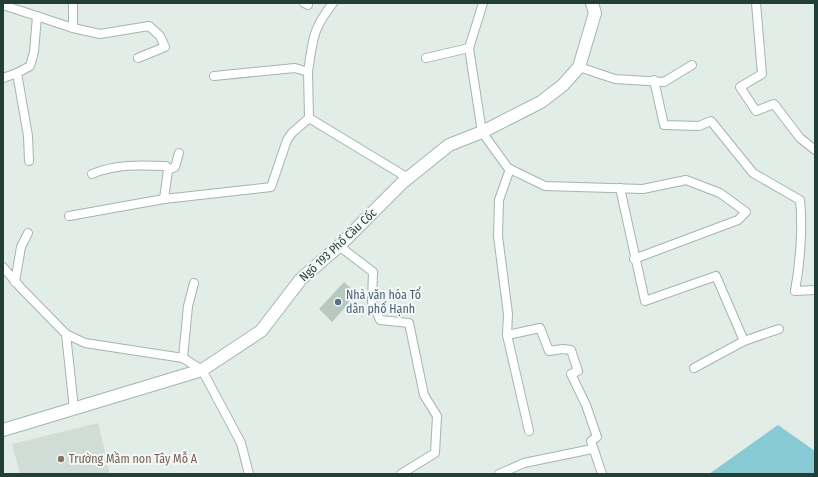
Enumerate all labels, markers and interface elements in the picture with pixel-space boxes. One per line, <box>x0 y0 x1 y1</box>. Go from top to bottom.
street label: Ngõ 193 Phố Cầu Cốc <box>296 205 379 284</box>
place label: Nhà văn hóa Tổ dân phố Hạnh <box>346 286 421 316</box>
marker: Nhà văn hóa Tổ dân phố Hạnh <box>333 297 343 307</box>
place label: Trường Mầm non Tây Mỗ A <box>69 451 198 466</box>
marker: Trường Mầm non Tây Mỗ A <box>56 454 66 464</box>

